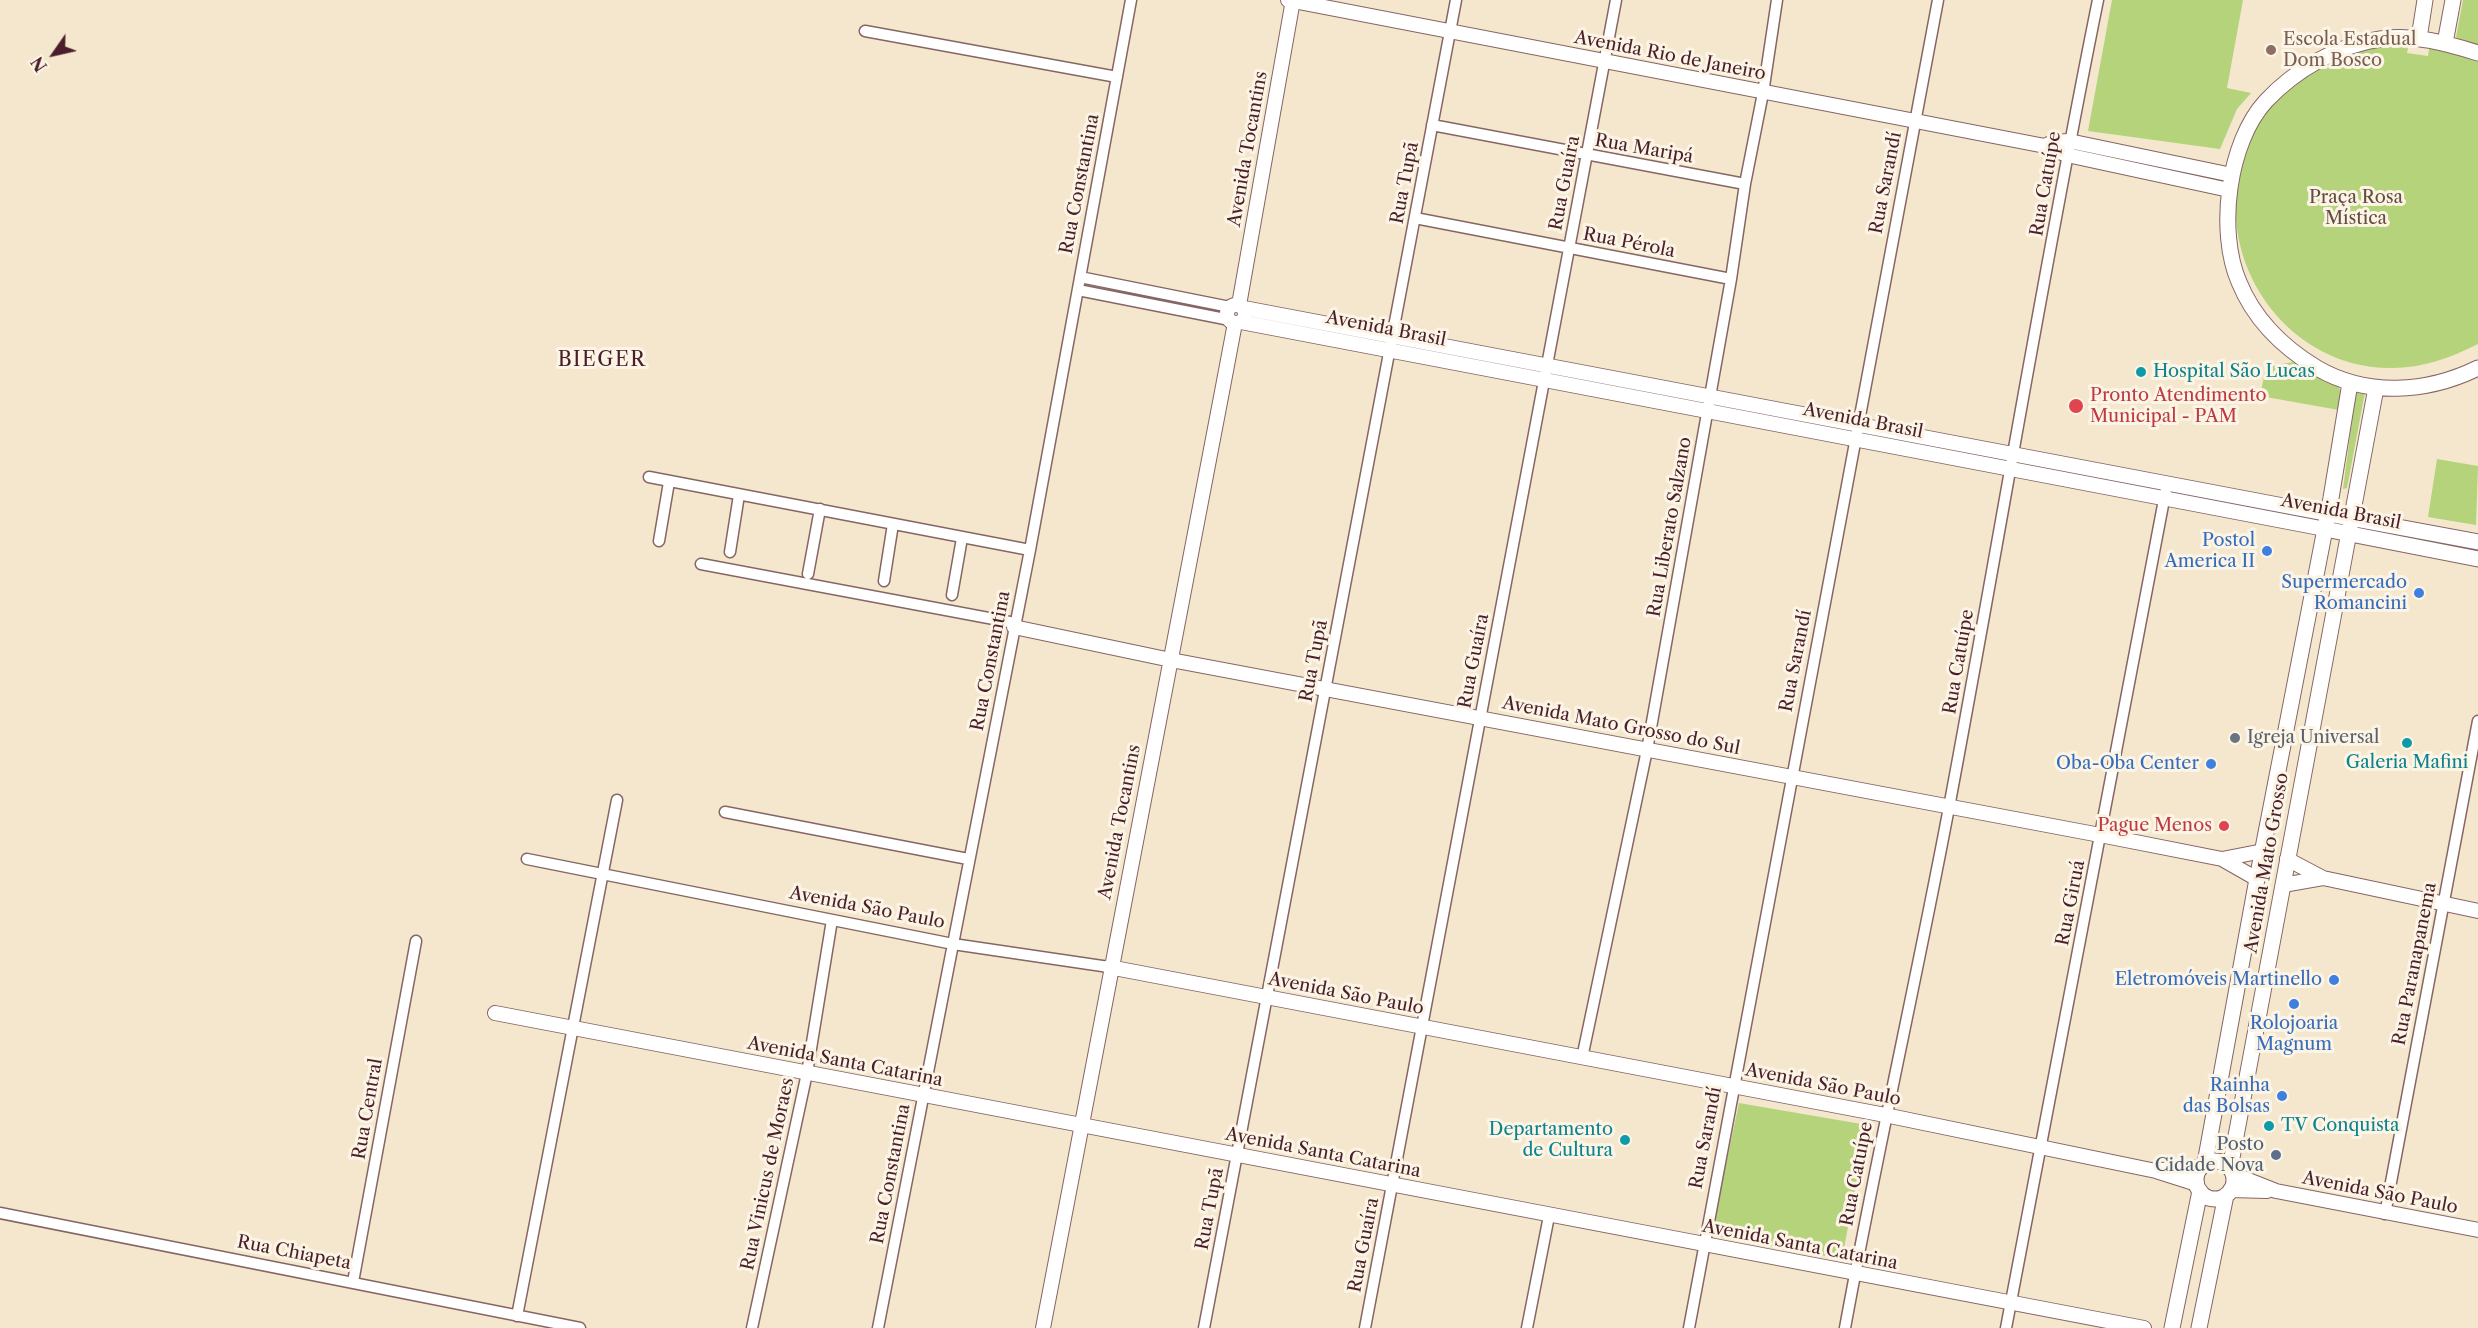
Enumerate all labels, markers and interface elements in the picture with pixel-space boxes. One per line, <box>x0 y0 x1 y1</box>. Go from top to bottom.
north arrow <box>24 24 84 84</box>
street label: Avenida Rio de Janeiro <box>1572 27 1768 85</box>
place label: Escola Estadual Dom Bosco <box>2283 29 2416 72</box>
marker: Escola Estadual Dom Bosco <box>2264 43 2278 57</box>
text: N <box>27 53 51 75</box>
street label: Avenida Tocantins <box>1224 70 1272 228</box>
street label: Rua Constantina <box>1056 112 1104 256</box>
street label: Rua Maripá <box>1593 130 1695 168</box>
street label: Rua Sarandí <box>1866 130 1906 236</box>
street label: Rua Catuípe <box>2026 130 2066 238</box>
street label: Rua Guaíra <box>1545 134 1585 232</box>
street label: Rua Tupã <box>1386 140 1424 226</box>
park label: Praça Rosa Mística <box>2309 187 2403 230</box>
street label: Rua Pérola <box>1581 224 1677 262</box>
street label: Avenida Brasil <box>1324 307 1448 351</box>
district label: BIEGER <box>558 348 646 372</box>
place label: Hospital São Lucas <box>2153 361 2315 383</box>
marker: Hospital São Lucas <box>2134 365 2148 379</box>
place label: Pronto Atendimento Municipal - PAM <box>2090 385 2267 428</box>
marker: Pronto Atendimento Municipal - PAM <box>2067 397 2085 415</box>
street label: Avenida Brasil <box>1801 399 1925 443</box>
street label: Rua Liberato Salzano <box>1644 435 1696 619</box>
street label: Avenida Brasil <box>2279 490 2403 534</box>
place label: Postol America II <box>2164 530 2255 572</box>
marker: Postol America II <box>2260 544 2274 558</box>
place label: Supermercado Romancini <box>2281 572 2407 614</box>
marker: Supermercado Romancini <box>2412 586 2426 600</box>
street label: Rua Constantina <box>967 589 1015 733</box>
street label: Rua Sarandí <box>1776 608 1816 714</box>
street label: Rua Catuípe <box>1939 608 1979 716</box>
street label: Rua Guaíra <box>1454 612 1494 710</box>
street label: Rua Tupã <box>1295 618 1333 704</box>
street label: Avenida Mato Grosso do Sul <box>1500 692 1742 760</box>
place label: Igreja Universal <box>2247 727 2379 749</box>
marker: Igreja Universal <box>2228 731 2242 745</box>
marker: Galeria Mafini <box>2400 736 2414 750</box>
street label: Avenida Tocantins <box>1094 743 1146 901</box>
place label: Galeria Mafini <box>2346 752 2468 774</box>
place label: Oba-Oba Center <box>2056 753 2199 775</box>
marker: Oba-Oba Center <box>2204 757 2218 771</box>
street label: Avenida Mato Grosso <box>2240 771 2294 955</box>
place label: Pague Menos <box>2097 815 2212 837</box>
marker: Pague Menos <box>2217 819 2231 833</box>
street label: Rua Giruá <box>2052 858 2090 948</box>
street label: Rua Paranapanema <box>2389 881 2441 1047</box>
street label: Avenida São Paulo <box>787 882 947 934</box>
street label: Avenida São Paulo <box>1266 968 1426 1020</box>
place label: Eletromóveis Martinello <box>2115 969 2322 991</box>
marker: Eletromóveis Martinello <box>2327 973 2341 987</box>
marker: Rolojoaria Magnum <box>2287 997 2301 1011</box>
place label: Rolojoaria Magnum <box>2250 1013 2338 1056</box>
street label: Avenida Santa Catarina <box>745 1032 945 1092</box>
street label: Rua Central <box>348 1057 388 1161</box>
street label: Avenida São Paulo <box>1743 1059 1903 1111</box>
place label: Rainha das Bolsas <box>2183 1075 2270 1118</box>
street label: Rua Vinicus de Moraes <box>737 1076 799 1272</box>
street label: Rua Sarandí <box>1686 1085 1726 1191</box>
marker: Rainha das Bolsas <box>2275 1089 2289 1103</box>
street label: Rua Constantina <box>867 1102 915 1246</box>
place label: TV Conquista <box>2281 1115 2399 1137</box>
place label: Departamento de Cultura <box>1489 1119 1613 1162</box>
marker: TV Conquista <box>2262 1119 2276 1133</box>
street label: Rua Catuípe <box>1836 1120 1878 1228</box>
street label: Avenida Santa Catarina <box>1223 1123 1423 1183</box>
marker: Departamento de Cultura <box>1618 1133 1632 1147</box>
place label: Posto Cidade Nova <box>2155 1134 2264 1176</box>
marker: Posto Cidade Nova <box>2269 1148 2283 1162</box>
street label: Rua Tupã <box>1191 1166 1229 1252</box>
street label: Avenida São Paulo <box>2300 1167 2460 1219</box>
street label: Rua Guaíra <box>1344 1196 1384 1294</box>
street label: Avenida Santa Catarina <box>1700 1215 1900 1275</box>
street label: Rua Chiapeta <box>235 1231 353 1275</box>

